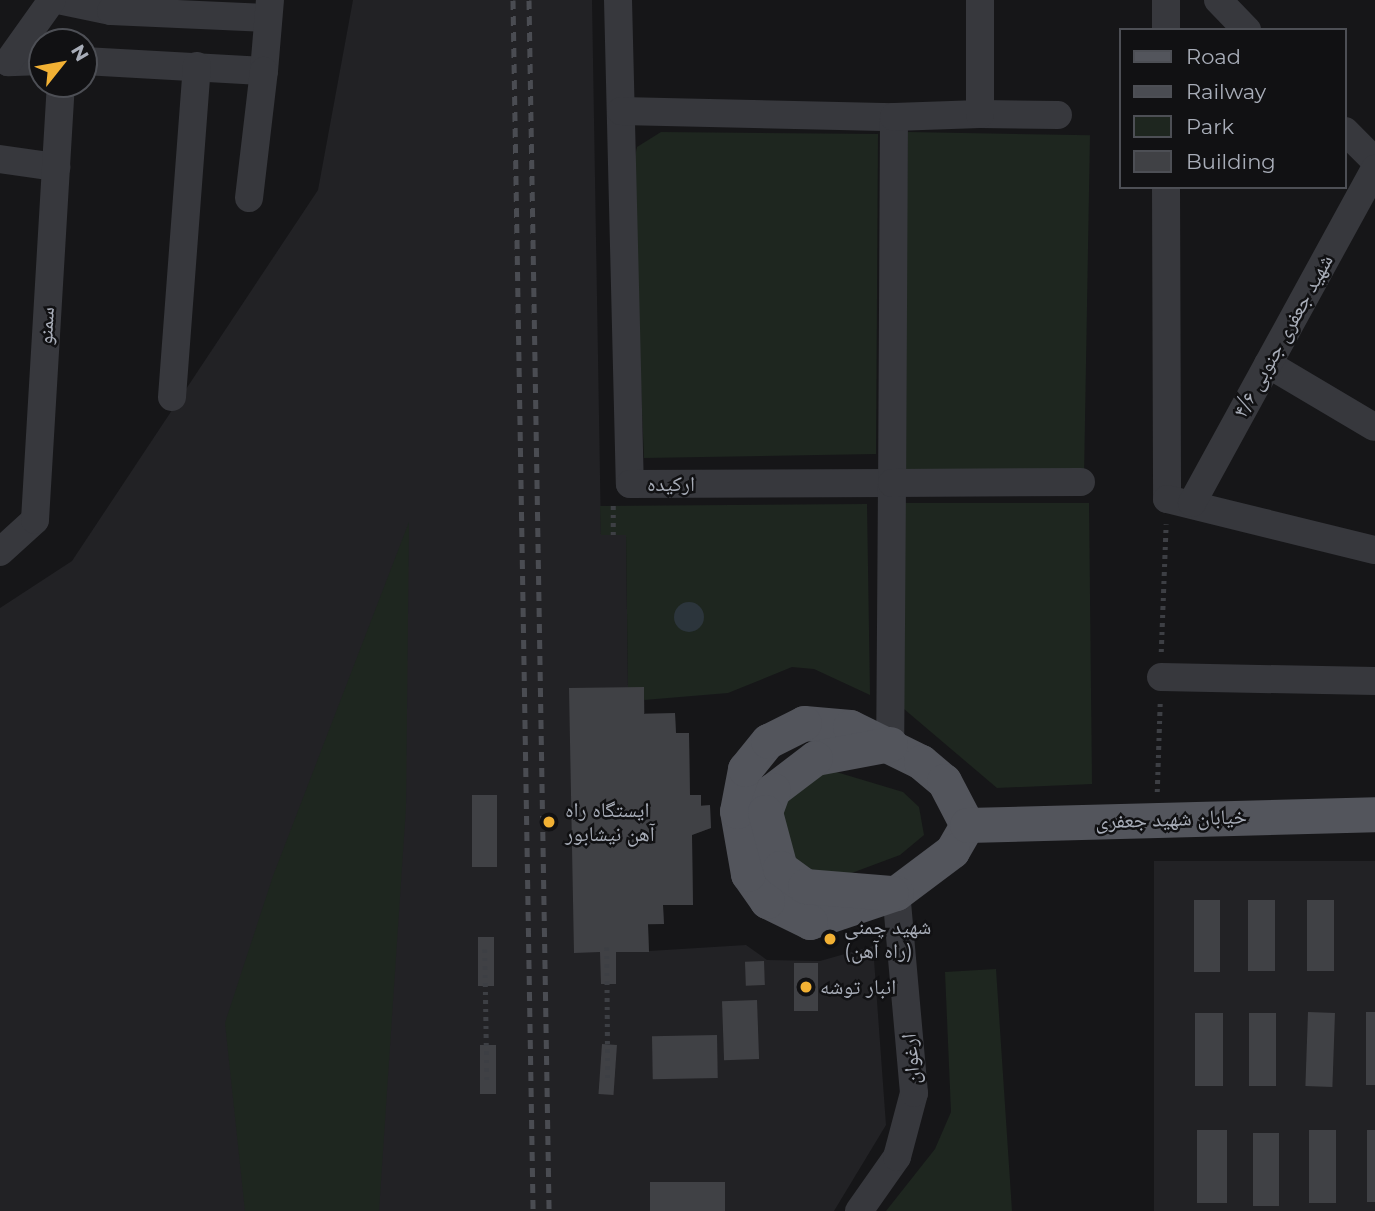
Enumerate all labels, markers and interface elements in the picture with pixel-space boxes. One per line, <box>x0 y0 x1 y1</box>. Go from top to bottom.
north arrow <box>28 28 98 98</box>
legend <box>1120 28 1347 189</box>
text: N <box>66 40 94 65</box>
text: Road <box>1186 44 1241 69</box>
text: Railway <box>1186 79 1266 104</box>
text: Park <box>1186 114 1234 139</box>
text: Building <box>1186 149 1276 174</box>
street label: شهید جعفری جنوبی ۴/۶ <box>1228 250 1338 422</box>
street label: سمنو <box>32 306 60 346</box>
street label: ارکیده <box>647 471 695 497</box>
place label: ایستگاه راه‌ آهن نیشابور <box>565 797 655 847</box>
street label: خیابان شهید جعفری <box>1095 804 1247 834</box>
marker: ایستگاه راه‌ آهن نیشابور <box>539 812 559 832</box>
place label: شهید چمنی (راه آهن) <box>844 914 931 964</box>
marker: شهید چمنی (راه آهن) <box>822 931 838 947</box>
place label: انبار توشه <box>820 974 896 1000</box>
marker: انبار توشه <box>798 979 814 995</box>
street label: ارغوان <box>896 1033 926 1085</box>

